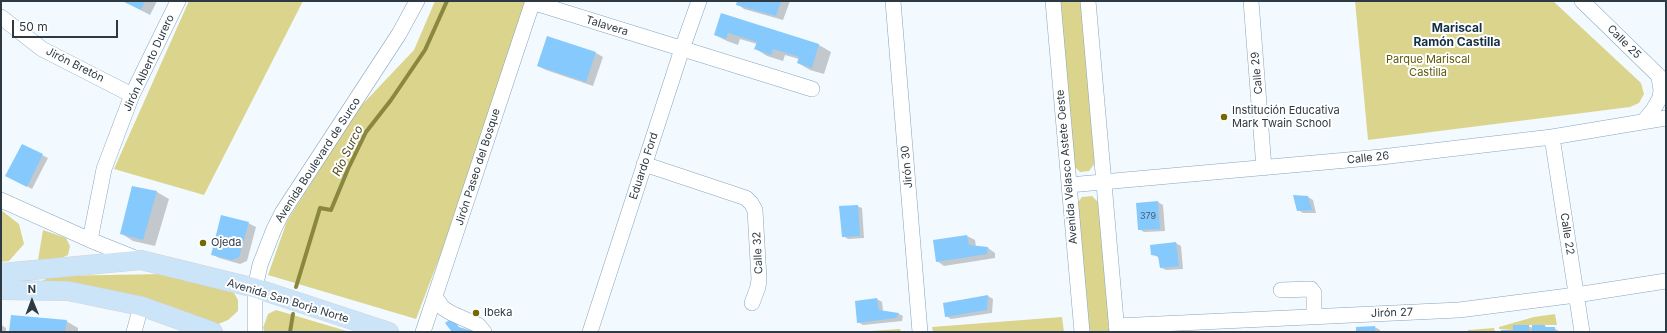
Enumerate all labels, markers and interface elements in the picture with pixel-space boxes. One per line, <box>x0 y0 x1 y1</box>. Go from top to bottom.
scale bar <box>14 12 120 38</box>
street label: Jirón Alberto Durero <box>121 12 177 114</box>
street label: Talavera <box>584 13 630 39</box>
text: 50 m <box>19 19 48 34</box>
district label: Mariscal Ramón Castilla <box>1413 21 1501 49</box>
street label: Calle 25 <box>1604 22 1644 62</box>
street label: Jirón Bretón <box>44 45 106 85</box>
street label: Calle 29 <box>1249 51 1265 95</box>
park label: Parque Mariscal Castilla <box>1386 53 1470 79</box>
street label: Avenida Velasco Astete Oeste <box>1054 89 1080 245</box>
street label: Avenida Boulevard de Surco <box>273 95 363 225</box>
place label: Institución Educativa Mark Twain School <box>1232 104 1340 130</box>
street label: Jirón Paseo del Bosque <box>453 107 503 227</box>
marker: Institución Educativa Mark Twain School <box>1219 112 1229 122</box>
water label: Río Surco <box>330 123 366 179</box>
street label: Eduardo Ford <box>627 131 661 201</box>
street label: Jirón 30 <box>899 145 915 189</box>
street label: Calle 26 <box>1346 149 1390 167</box>
house number: 379 <box>1140 211 1156 221</box>
street label: Calle 22 <box>1557 212 1577 256</box>
street label: Calle 32 <box>750 231 766 275</box>
place label: Ojeda <box>211 236 241 250</box>
marker: Ojeda <box>198 238 208 248</box>
street label: Avenida San Borja Norte <box>226 276 350 326</box>
north arrow <box>12 281 52 321</box>
text: N <box>27 282 36 296</box>
place label: Ibeka <box>484 306 512 320</box>
street label: Jirón 27 <box>1371 306 1413 320</box>
marker: Ibeka <box>471 308 481 318</box>

